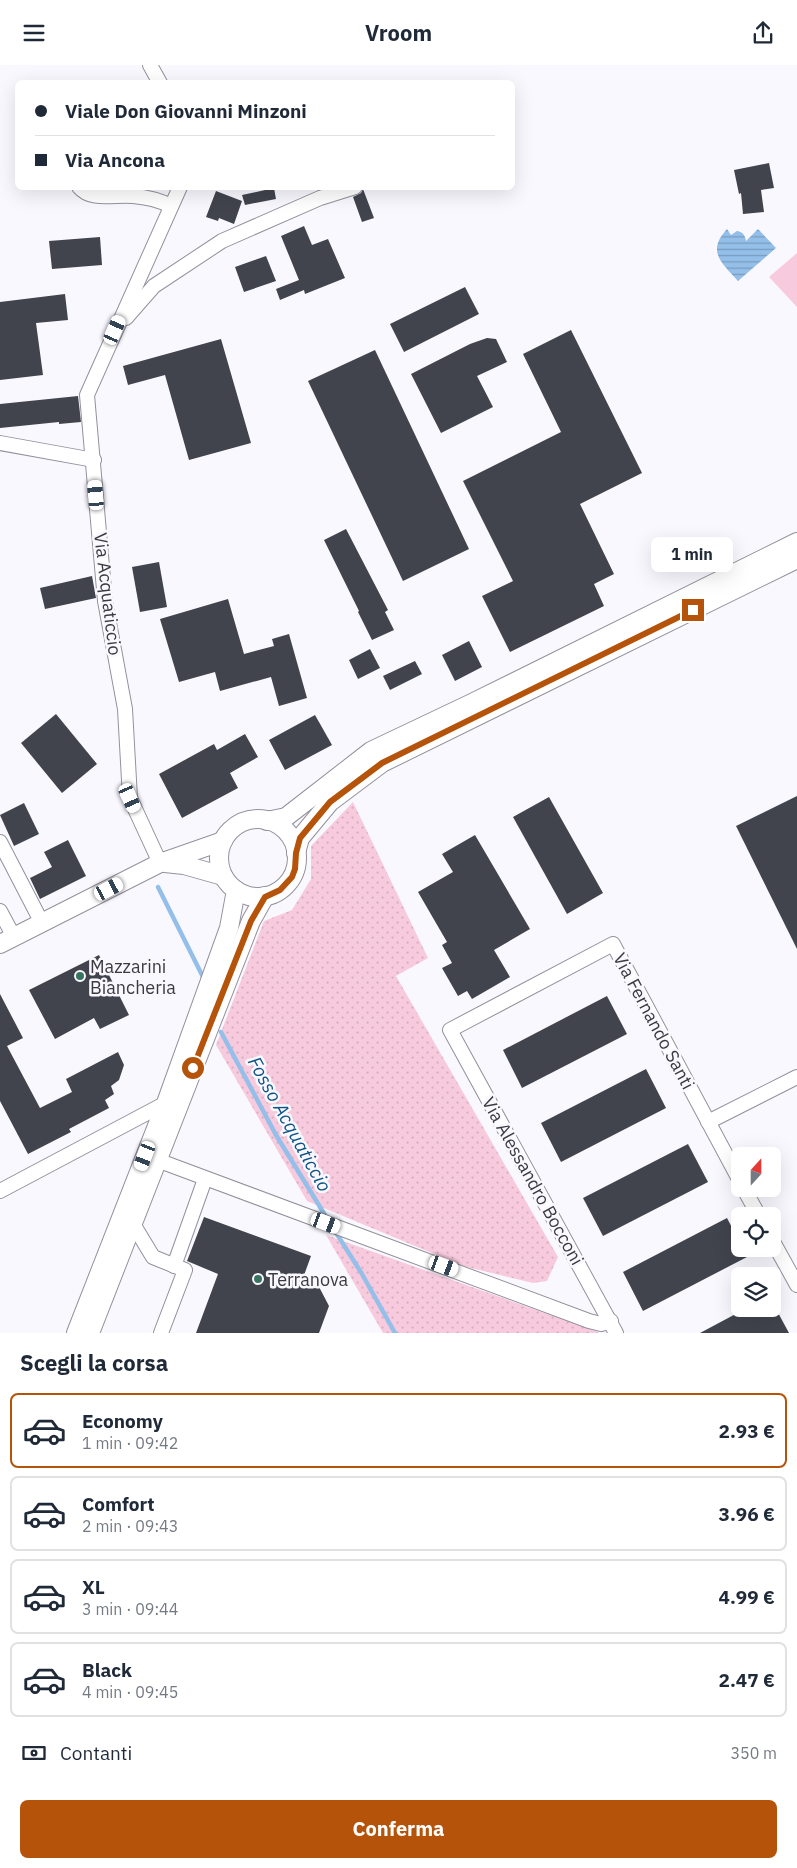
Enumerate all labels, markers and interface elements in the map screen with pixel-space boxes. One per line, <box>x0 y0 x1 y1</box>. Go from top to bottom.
text: Vroom <box>365 18 432 47</box>
icon: menu <box>20 19 48 47</box>
icon: share <box>749 19 777 47</box>
text: Viale Don Giovanni Minzoni <box>65 99 307 123</box>
text: Via Ancona <box>65 148 165 172</box>
car <box>102 313 127 347</box>
car <box>87 479 104 511</box>
street label: Via Acquaticcio <box>89 531 127 657</box>
callout: 1 min <box>652 537 734 573</box>
text: 1 min <box>671 544 713 564</box>
route end <box>682 599 704 621</box>
car <box>117 781 142 815</box>
car <box>92 876 125 902</box>
street label: Via Fernando Santi <box>608 949 700 1093</box>
place label: Mazzarini Biancheria <box>90 955 176 999</box>
marker: Mazzarini Biancheria <box>74 970 86 982</box>
water label: Fosso Acquaticcio <box>243 1052 337 1196</box>
route start <box>182 1057 204 1079</box>
street label: Via Alessandro Bocconi <box>477 1093 589 1269</box>
car <box>132 1139 157 1173</box>
north arrow <box>731 1147 781 1197</box>
map controls <box>731 1147 781 1317</box>
button: locate <box>731 1207 781 1257</box>
car <box>309 1211 342 1235</box>
car <box>427 1254 460 1278</box>
button: layers <box>731 1267 781 1317</box>
place label: Terranova <box>268 1268 349 1291</box>
marker: Terranova <box>252 1273 264 1285</box>
text: Scegli la corsa <box>20 1348 168 1377</box>
icon: car <box>22 1408 67 1453</box>
text: Economy <box>82 1409 163 1433</box>
text: 2.93 € <box>719 1419 775 1443</box>
text: 1 min · 09:42 <box>82 1433 178 1453</box>
icon: car <box>22 1491 67 1536</box>
text: Comfort <box>82 1492 155 1516</box>
text: 3.96 € <box>719 1502 775 1526</box>
text: 2 min · 09:43 <box>82 1516 178 1536</box>
icon: car <box>22 1574 67 1619</box>
text: XL <box>82 1575 105 1599</box>
text: 4.99 € <box>719 1585 775 1609</box>
text: 3 min · 09:44 <box>82 1599 178 1619</box>
icon: car <box>22 1657 67 1702</box>
text: Black <box>82 1658 132 1682</box>
text: 2.47 € <box>719 1668 775 1692</box>
text: 4 min · 09:45 <box>82 1682 178 1702</box>
icon: cash <box>20 1739 48 1767</box>
text: Contanti <box>60 1741 132 1765</box>
text: 350 m <box>730 1743 777 1763</box>
button: Conferma <box>20 1800 777 1858</box>

